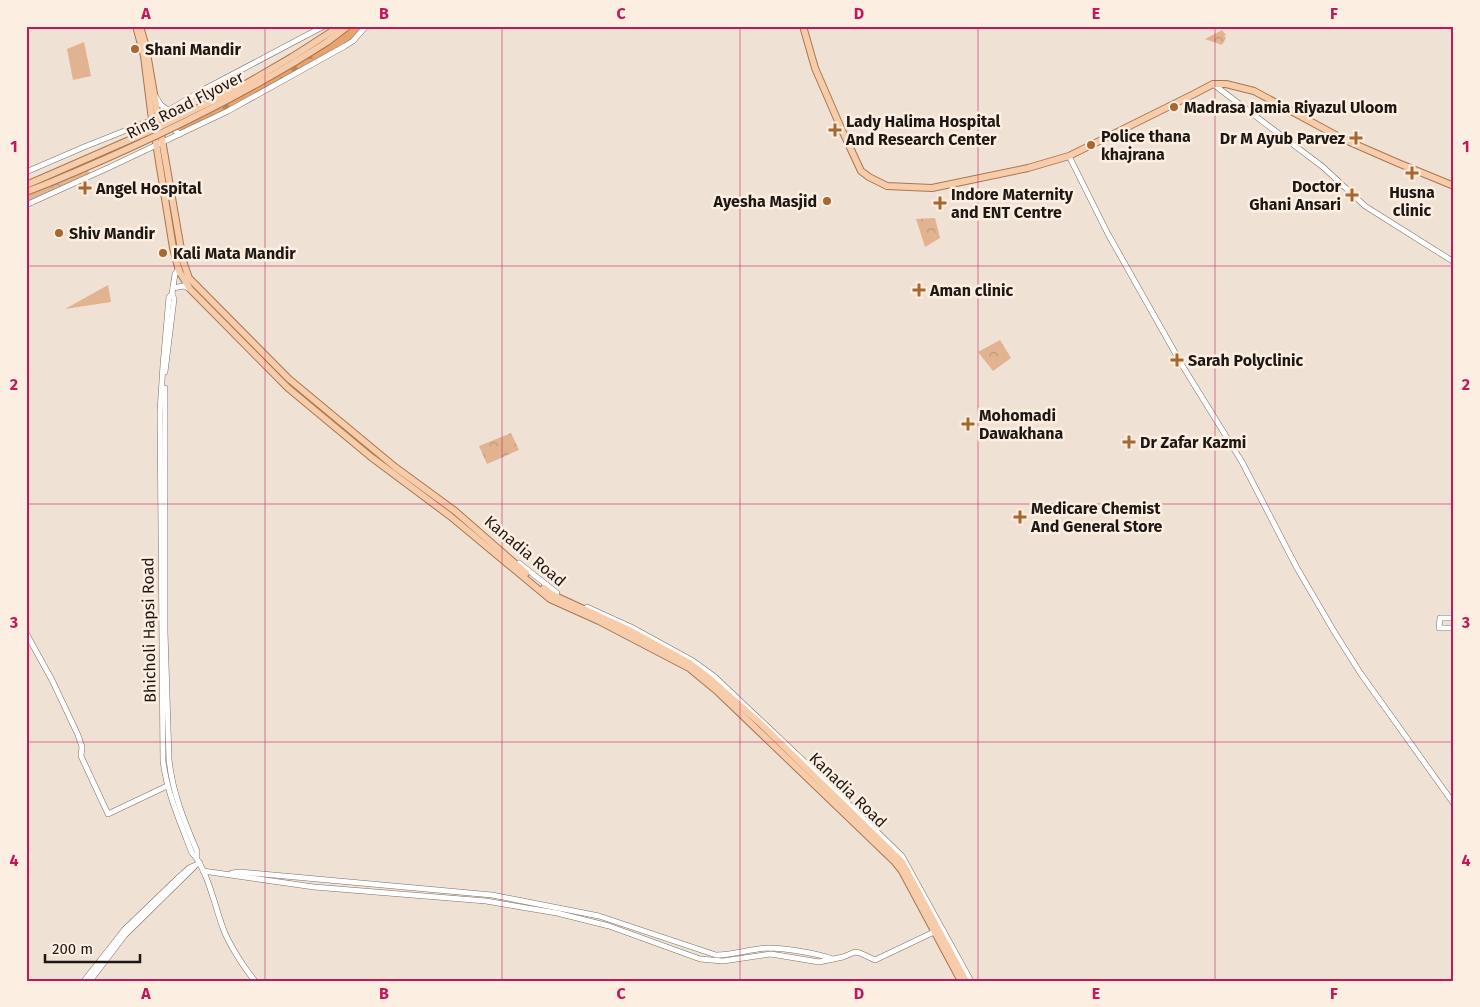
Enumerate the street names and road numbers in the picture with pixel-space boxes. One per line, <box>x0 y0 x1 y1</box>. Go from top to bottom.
street label: Ring Road Flyover <box>123 67 248 143</box>
street label: Kanadia Road <box>481 512 569 590</box>
street label: Bhicholi Hapsi Road <box>138 557 160 703</box>
street label: Kanadia Road <box>805 748 891 832</box>

